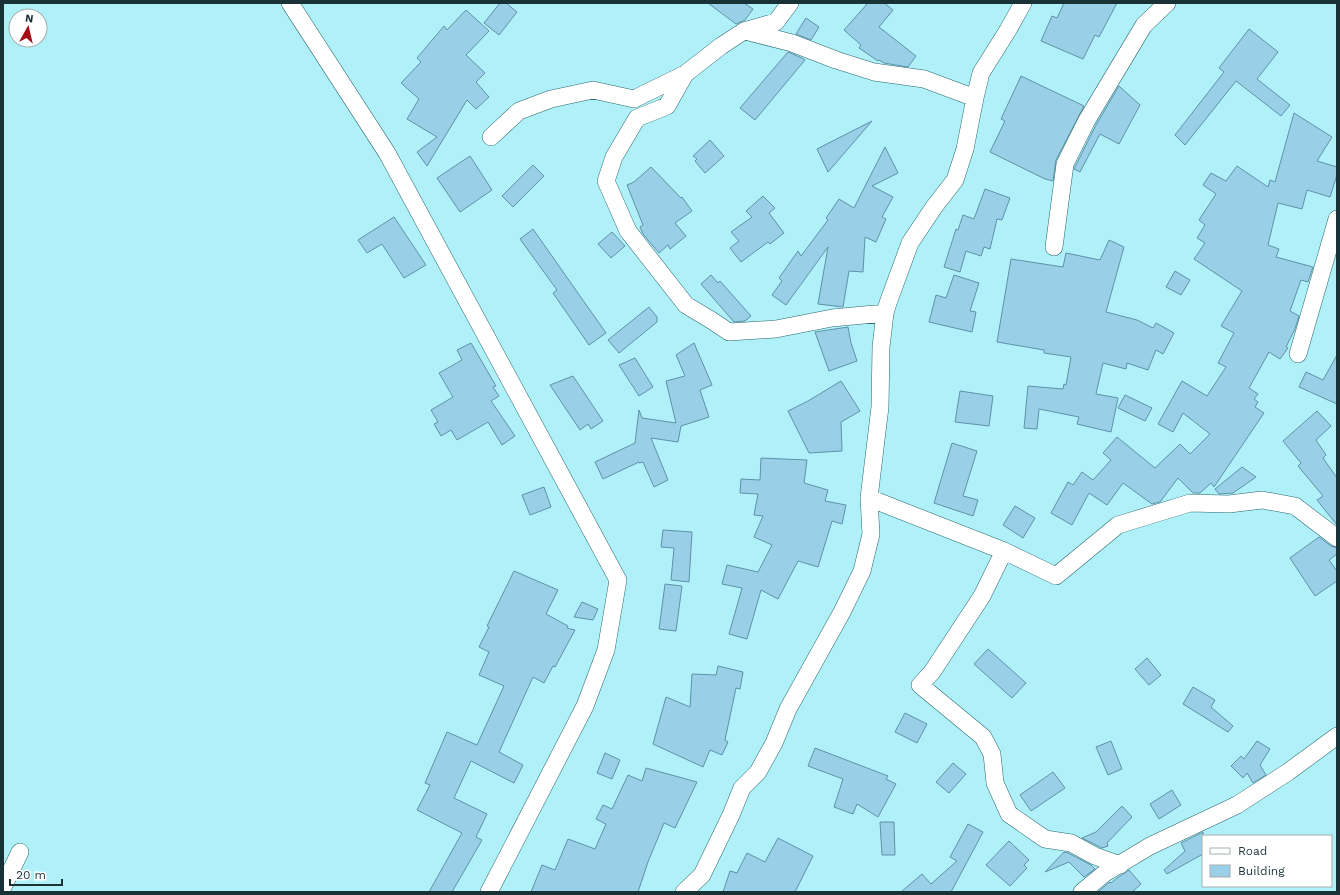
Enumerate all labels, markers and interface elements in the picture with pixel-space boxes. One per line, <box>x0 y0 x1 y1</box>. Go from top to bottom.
north arrow <box>8 8 48 48</box>
text: N <box>24 12 34 26</box>
legend <box>1202 835 1332 887</box>
text: Road <box>1238 844 1267 858</box>
scale bar <box>10 861 62 887</box>
text: Building <box>1238 864 1285 878</box>
text: 20 m <box>16 868 46 882</box>

